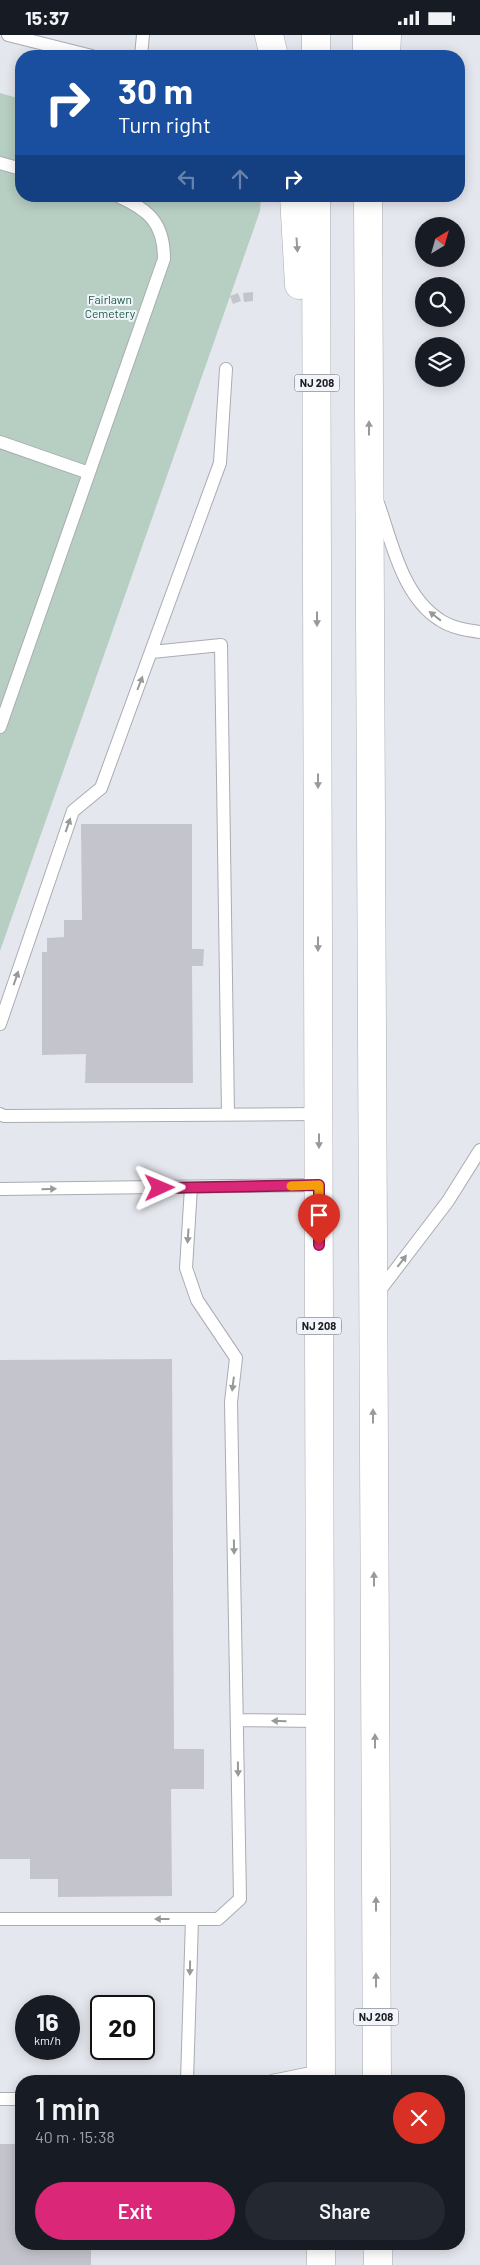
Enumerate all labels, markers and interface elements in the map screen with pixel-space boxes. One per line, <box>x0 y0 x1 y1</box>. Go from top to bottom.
text: 15:37 <box>25 6 69 29</box>
text: 30 m <box>118 69 193 111</box>
icon: right <box>35 70 100 135</box>
text: Turn right <box>118 111 211 137</box>
icon: left <box>173 165 201 193</box>
icon: ahead <box>226 165 254 193</box>
icon: right <box>279 165 307 193</box>
north arrow <box>415 217 465 267</box>
map controls <box>415 217 465 387</box>
one-way arrow <box>293 237 301 253</box>
button: search <box>415 277 465 327</box>
park label: Fairlawn Cemetery <box>85 292 136 320</box>
button: layers <box>415 337 465 387</box>
road number: NJ 208 <box>294 374 340 391</box>
one-way arrow <box>365 420 373 436</box>
one-way arrow <box>313 611 321 627</box>
one-way arrow <box>428 611 442 621</box>
one-way arrow <box>136 675 144 690</box>
one-way arrow <box>314 774 322 790</box>
one-way arrow <box>65 817 73 832</box>
one-way arrow <box>314 936 322 952</box>
one-way arrow <box>13 971 20 986</box>
one-way arrow <box>315 1134 323 1150</box>
position arrow <box>133 1161 185 1213</box>
one-way arrow <box>41 1185 57 1193</box>
pin <box>298 1194 340 1245</box>
icon: arrive <box>305 1201 333 1229</box>
one-way arrow <box>184 1228 192 1244</box>
one-way arrow <box>397 1255 408 1268</box>
road number: NJ 208 <box>296 1317 342 1335</box>
one-way arrow <box>229 1377 237 1393</box>
one-way arrow <box>369 1408 377 1424</box>
one-way arrow <box>230 1539 238 1555</box>
one-way arrow <box>370 1570 378 1586</box>
one-way arrow <box>271 1717 287 1725</box>
one-way arrow <box>371 1733 379 1749</box>
one-way arrow <box>234 1761 242 1777</box>
one-way arrow <box>372 1895 380 1911</box>
one-way arrow <box>154 1915 170 1923</box>
one-way arrow <box>186 1960 194 1976</box>
one-way arrow <box>372 1972 380 1988</box>
speed limit sign: 20 <box>90 1995 155 2060</box>
text: 16 <box>36 2006 59 2036</box>
road number: NJ 208 <box>354 2009 398 2025</box>
text: km/h <box>34 2033 61 2047</box>
text: 1 min <box>35 2090 100 2126</box>
button: close <box>393 2092 445 2144</box>
text: 40 m · 15:38 <box>35 2127 115 2146</box>
button: Exit <box>35 2182 235 2240</box>
button: Share <box>245 2182 445 2240</box>

